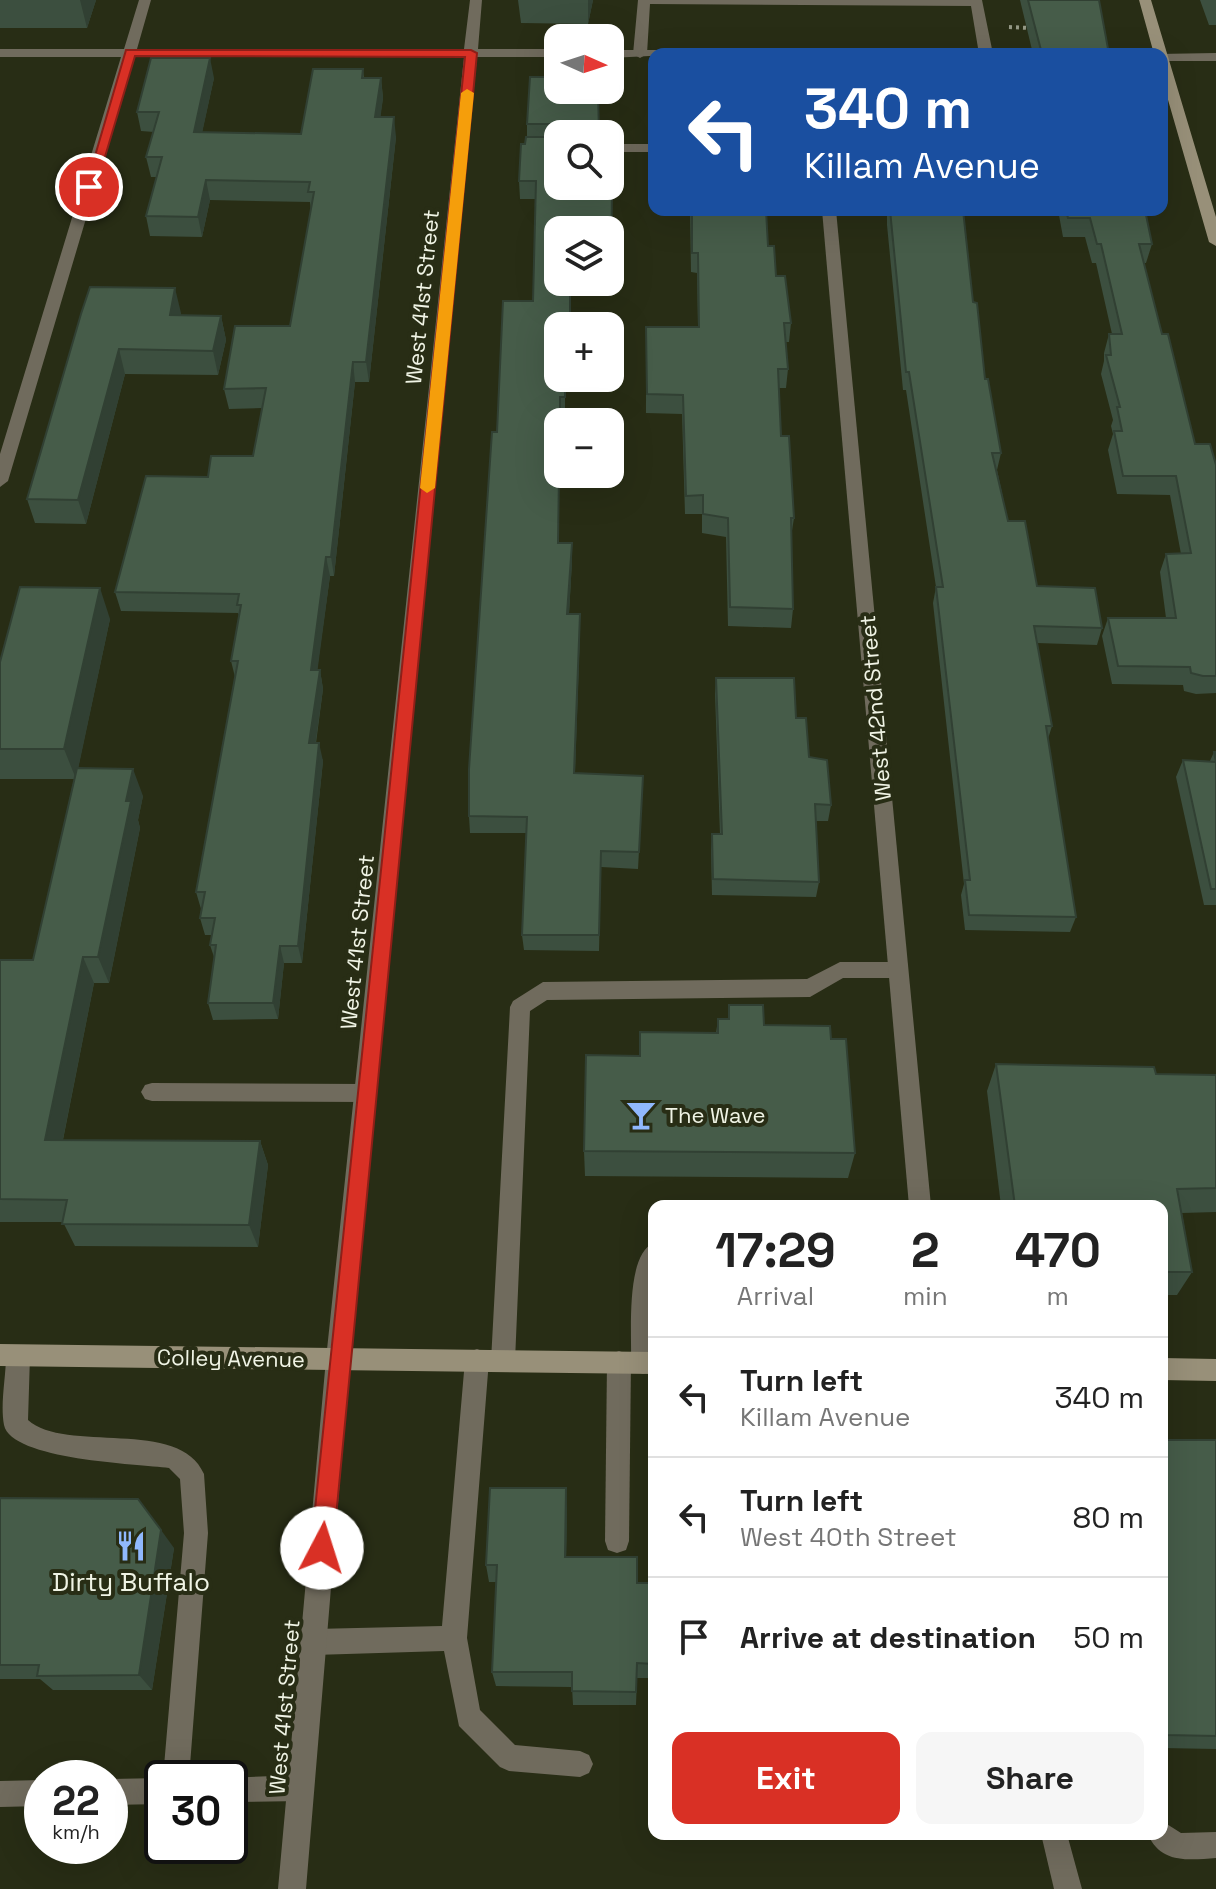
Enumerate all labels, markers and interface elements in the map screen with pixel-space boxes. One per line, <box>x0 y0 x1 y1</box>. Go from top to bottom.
north arrow <box>544 24 624 104</box>
map controls <box>544 24 624 488</box>
text: 340 m <box>804 73 972 144</box>
icon: left <box>672 80 776 184</box>
button: search <box>544 120 624 200</box>
text: Killam Avenue <box>804 143 1040 189</box>
pin <box>55 153 123 221</box>
icon: arrive <box>67 165 111 209</box>
street label: West 41st Street <box>399 208 445 386</box>
button: layers <box>544 216 624 296</box>
button: + <box>544 312 624 392</box>
button: − <box>544 408 624 488</box>
street label: West 42nd Street <box>853 614 897 802</box>
street label: West 41st Street <box>334 853 380 1031</box>
bar icon: The Wave <box>624 1098 658 1132</box>
place label: The Wave <box>665 1101 765 1129</box>
text: 17:29 <box>715 1220 836 1281</box>
text: 2 <box>911 1220 940 1281</box>
text: 470 <box>1015 1220 1101 1281</box>
text: Arrival <box>737 1279 814 1313</box>
text: min <box>903 1279 948 1313</box>
text: m <box>1047 1279 1069 1313</box>
street label: Colley Avenue <box>157 1343 305 1373</box>
text: Turn left <box>740 1361 863 1400</box>
icon: left <box>672 1375 716 1419</box>
text: 340 m <box>1054 1378 1144 1417</box>
text: Killam Avenue <box>740 1400 910 1434</box>
text: Turn left <box>740 1481 863 1520</box>
icon: left <box>672 1495 716 1539</box>
text: 80 m <box>1073 1498 1144 1537</box>
position arrow <box>280 1506 364 1590</box>
text: West 40th Street <box>740 1520 957 1554</box>
restaurant icon: Dirty Buffalo <box>114 1529 148 1563</box>
place label: Dirty Buffalo <box>52 1565 210 1599</box>
icon: arrive <box>672 1615 716 1659</box>
street label: West 41st Street <box>262 1618 306 1796</box>
text: Arrive at destination <box>740 1618 1036 1657</box>
text: 50 m <box>1073 1618 1144 1657</box>
button: Exit <box>672 1732 900 1824</box>
button: Share <box>916 1732 1144 1824</box>
speed limit sign: 30 <box>144 1760 248 1864</box>
text: 22 <box>52 1776 100 1827</box>
text: km/h <box>52 1819 100 1845</box>

